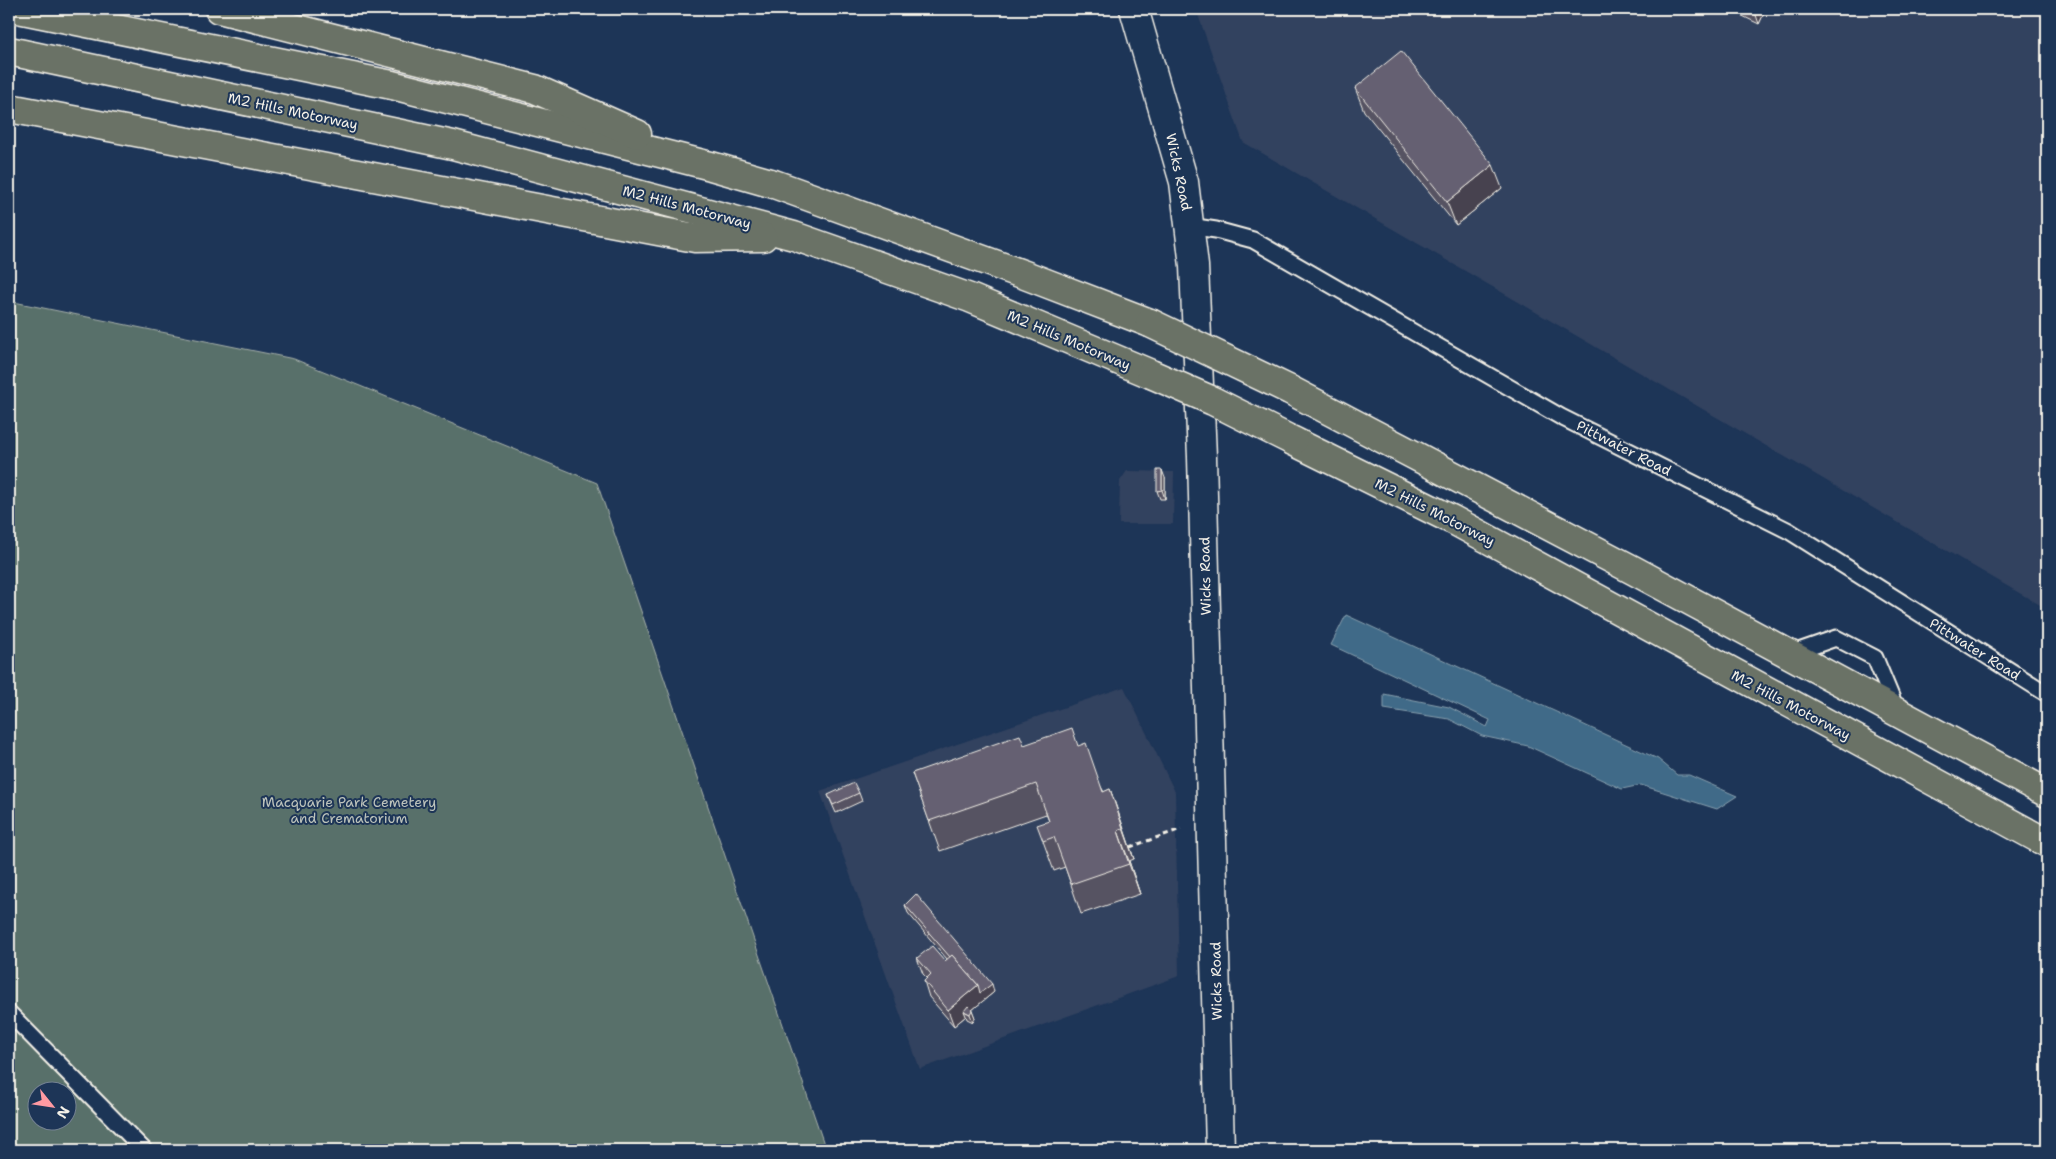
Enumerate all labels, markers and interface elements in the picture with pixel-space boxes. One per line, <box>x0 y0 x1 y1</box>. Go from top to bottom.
street label: M2 Hills Motorway <box>226 88 360 134</box>
street label: Wicks Road <box>1162 132 1196 212</box>
street label: M2 Hills Motorway <box>621 181 753 233</box>
street label: M2 Hills Motorway <box>1005 306 1133 374</box>
street label: Pittwater Road <box>1574 416 1675 480</box>
street label: M2 Hills Motorway <box>1372 474 1498 550</box>
street label: Wicks Road <box>1195 536 1215 615</box>
street label: Pittwater Road <box>1926 614 2024 684</box>
street label: M2 Hills Motorway <box>1728 666 1854 744</box>
park label: Macquarie Park Cemetery and Crematorium <box>262 793 436 827</box>
street label: Wicks Road <box>1206 941 1226 1020</box>
north arrow <box>28 1082 78 1132</box>
text: N <box>53 1103 74 1122</box>

